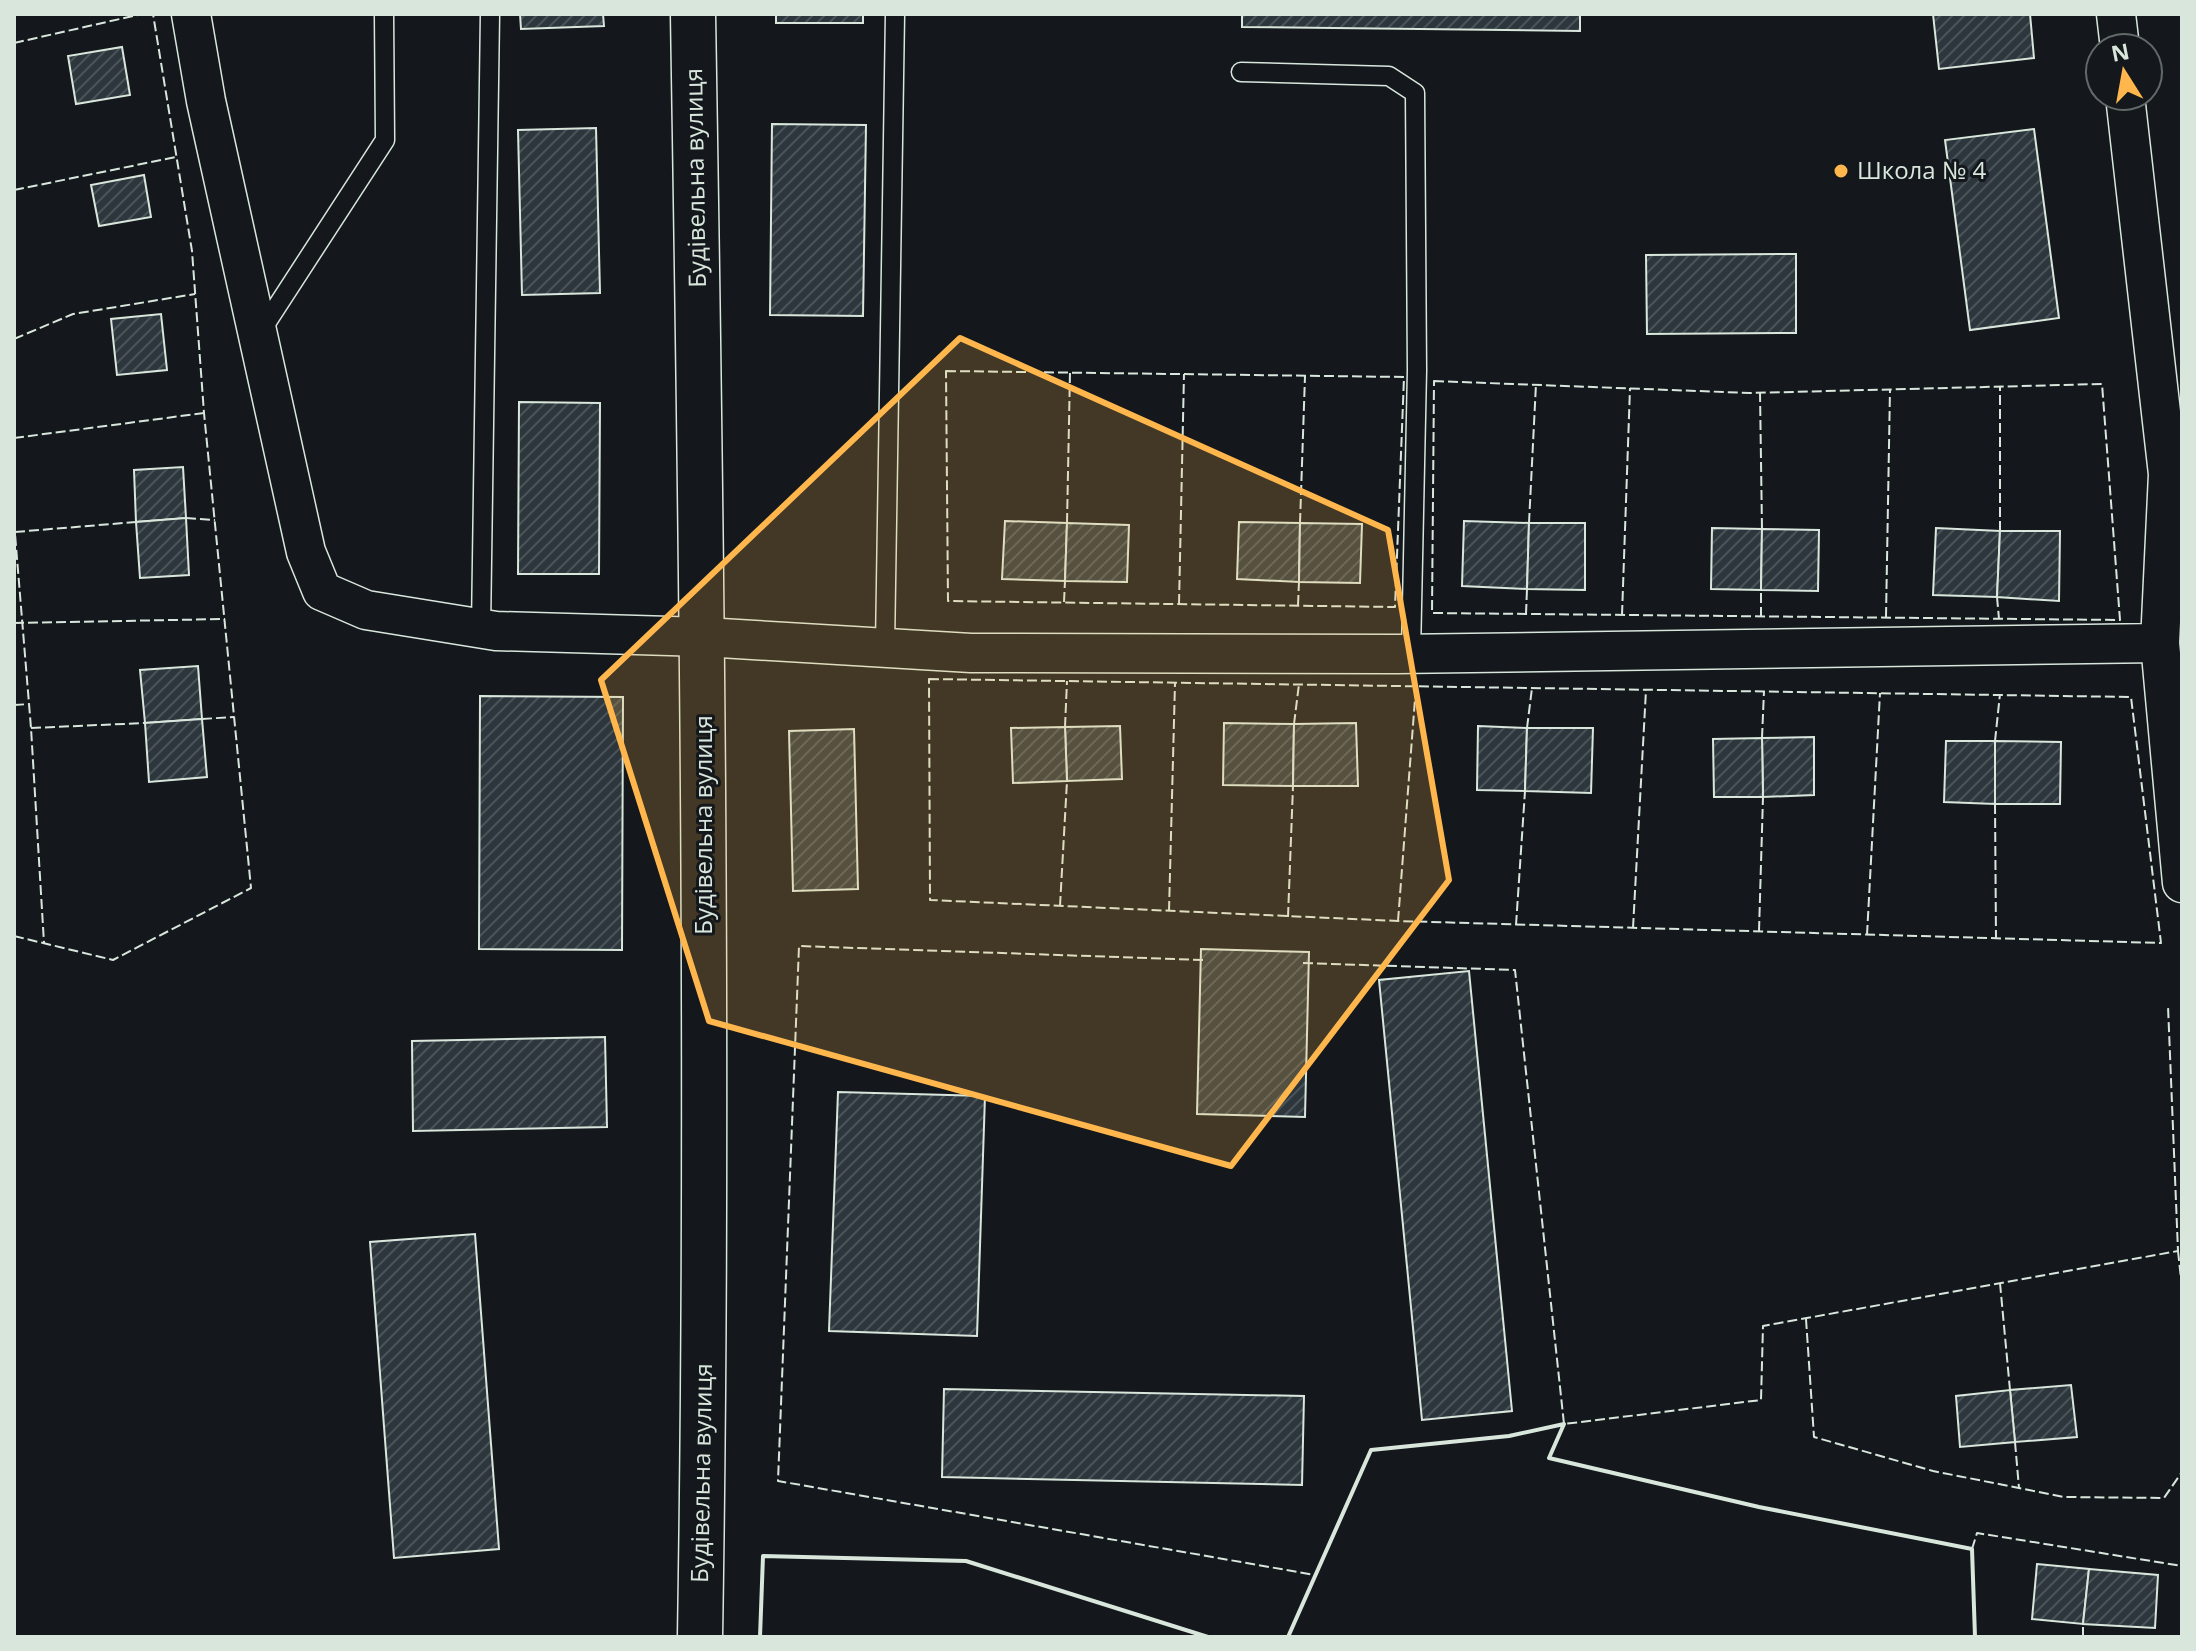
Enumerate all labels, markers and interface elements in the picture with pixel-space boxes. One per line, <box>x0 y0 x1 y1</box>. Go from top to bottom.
north arrow <box>2084 32 2164 112</box>
text: N <box>2108 35 2132 68</box>
street label: Будівельна вулиця <box>676 68 713 288</box>
place label: Школа № 4 <box>1857 153 1987 186</box>
marker: Школа № 4 <box>1832 162 1850 180</box>
street label: Будівельна вулиця <box>686 715 719 935</box>
street label: Будівельна вулиця <box>682 1363 719 1583</box>

